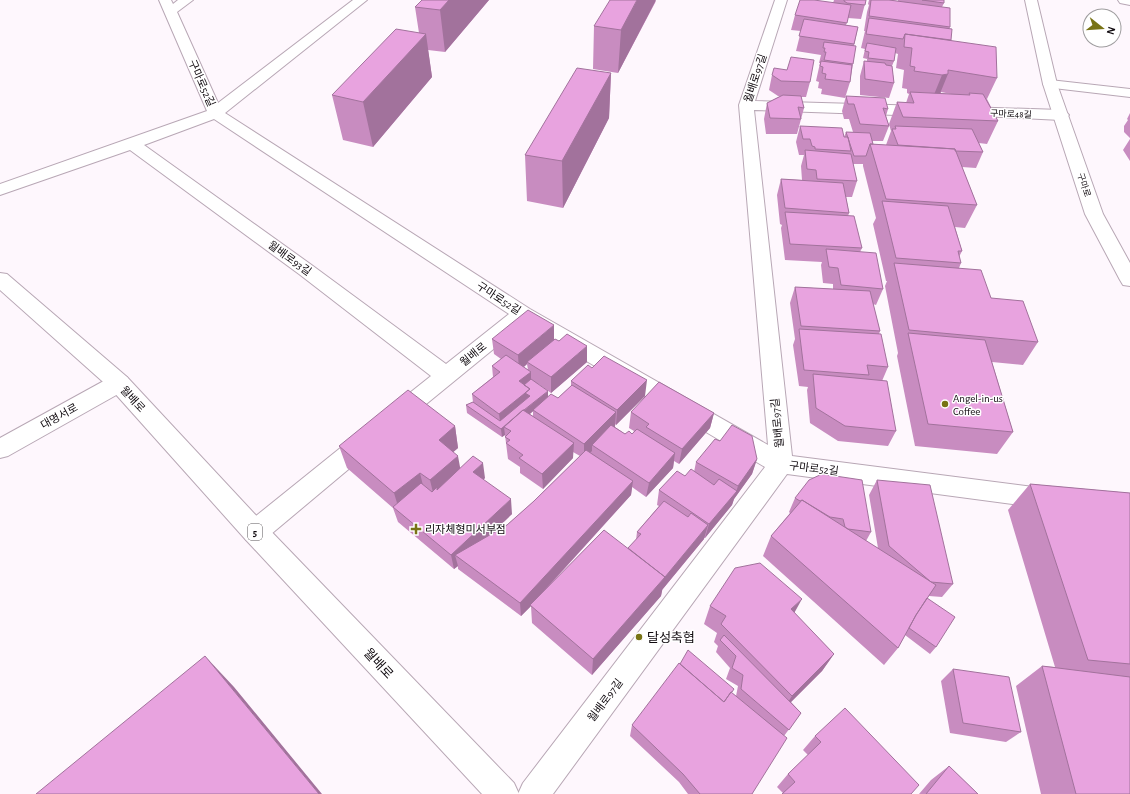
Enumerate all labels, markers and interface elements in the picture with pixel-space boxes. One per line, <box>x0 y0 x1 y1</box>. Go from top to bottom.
north arrow <box>1082 8 1122 48</box>
text: N <box>1105 26 1117 36</box>
street label: 월배로97길 <box>742 53 768 104</box>
street label: 구마로52길 <box>186 58 217 108</box>
street label: 구마로48길 <box>990 108 1032 120</box>
street label: 구마로 <box>1075 172 1093 198</box>
street label: 월배로93길 <box>266 239 313 278</box>
street label: 구마로52길 <box>475 280 523 317</box>
street label: 월배로 <box>458 341 489 368</box>
street label: 월배로 <box>118 384 147 414</box>
place label: Angel-in-us Coffee <box>953 393 1003 417</box>
street label: 월배로97길 <box>769 397 786 449</box>
marker: Angel-in-us Coffee <box>940 399 950 409</box>
street label: 대명서로 <box>39 402 80 431</box>
street label: 구마로52길 <box>788 460 839 477</box>
marker: 리자체형미서부점 <box>410 523 422 535</box>
road number: 5 <box>248 524 262 540</box>
place label: 리자체형미서부점 <box>425 524 506 535</box>
place label: 달성축협 <box>647 631 695 645</box>
marker: 달성축협 <box>634 632 644 642</box>
street label: 월배로 <box>361 646 396 682</box>
street label: 월배로97길 <box>586 677 625 724</box>

